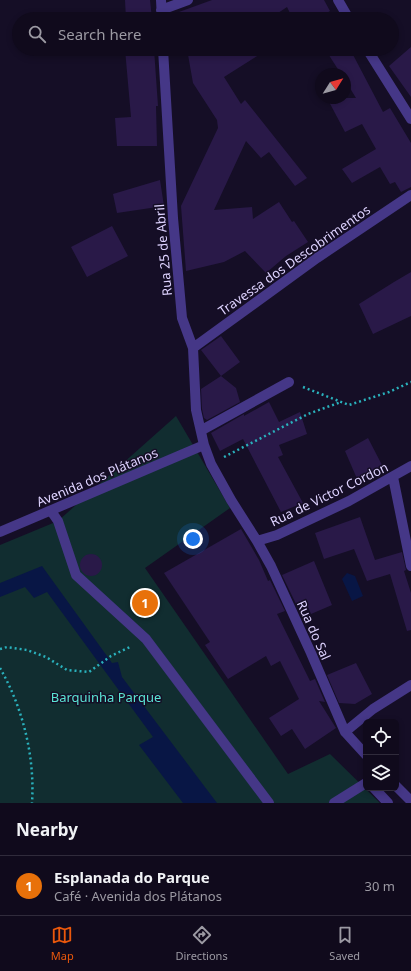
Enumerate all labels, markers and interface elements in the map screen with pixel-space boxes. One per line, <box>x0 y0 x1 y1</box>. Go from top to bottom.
search box <box>12 12 399 56</box>
icon: search <box>26 23 48 45</box>
text: Search here <box>58 24 141 44</box>
north arrow <box>315 68 351 104</box>
street label: Travessa dos Descobrimentos <box>214 201 374 319</box>
street label: Rua 25 de Abril <box>150 203 176 297</box>
street label: Avenida dos Plátanos <box>33 443 161 511</box>
street label: Rua de Victor Cordon <box>267 458 391 530</box>
your location <box>183 529 203 549</box>
pin: 1 <box>132 588 158 618</box>
street label: Rua do Sal <box>293 597 335 663</box>
park label: Barquinha Parque <box>51 688 161 706</box>
map controls <box>363 719 399 791</box>
button: locate <box>363 719 399 755</box>
button: layers <box>363 755 399 791</box>
text: Nearby <box>16 818 78 841</box>
text: Esplanada do Parque <box>54 867 210 887</box>
text: 1 <box>25 877 33 895</box>
text: 30 m <box>365 877 395 895</box>
text: Café · Avenida dos Plátanos <box>54 887 222 905</box>
tab: Map <box>51 924 74 963</box>
tab: Directions <box>175 924 228 963</box>
tab: Saved <box>329 924 360 963</box>

